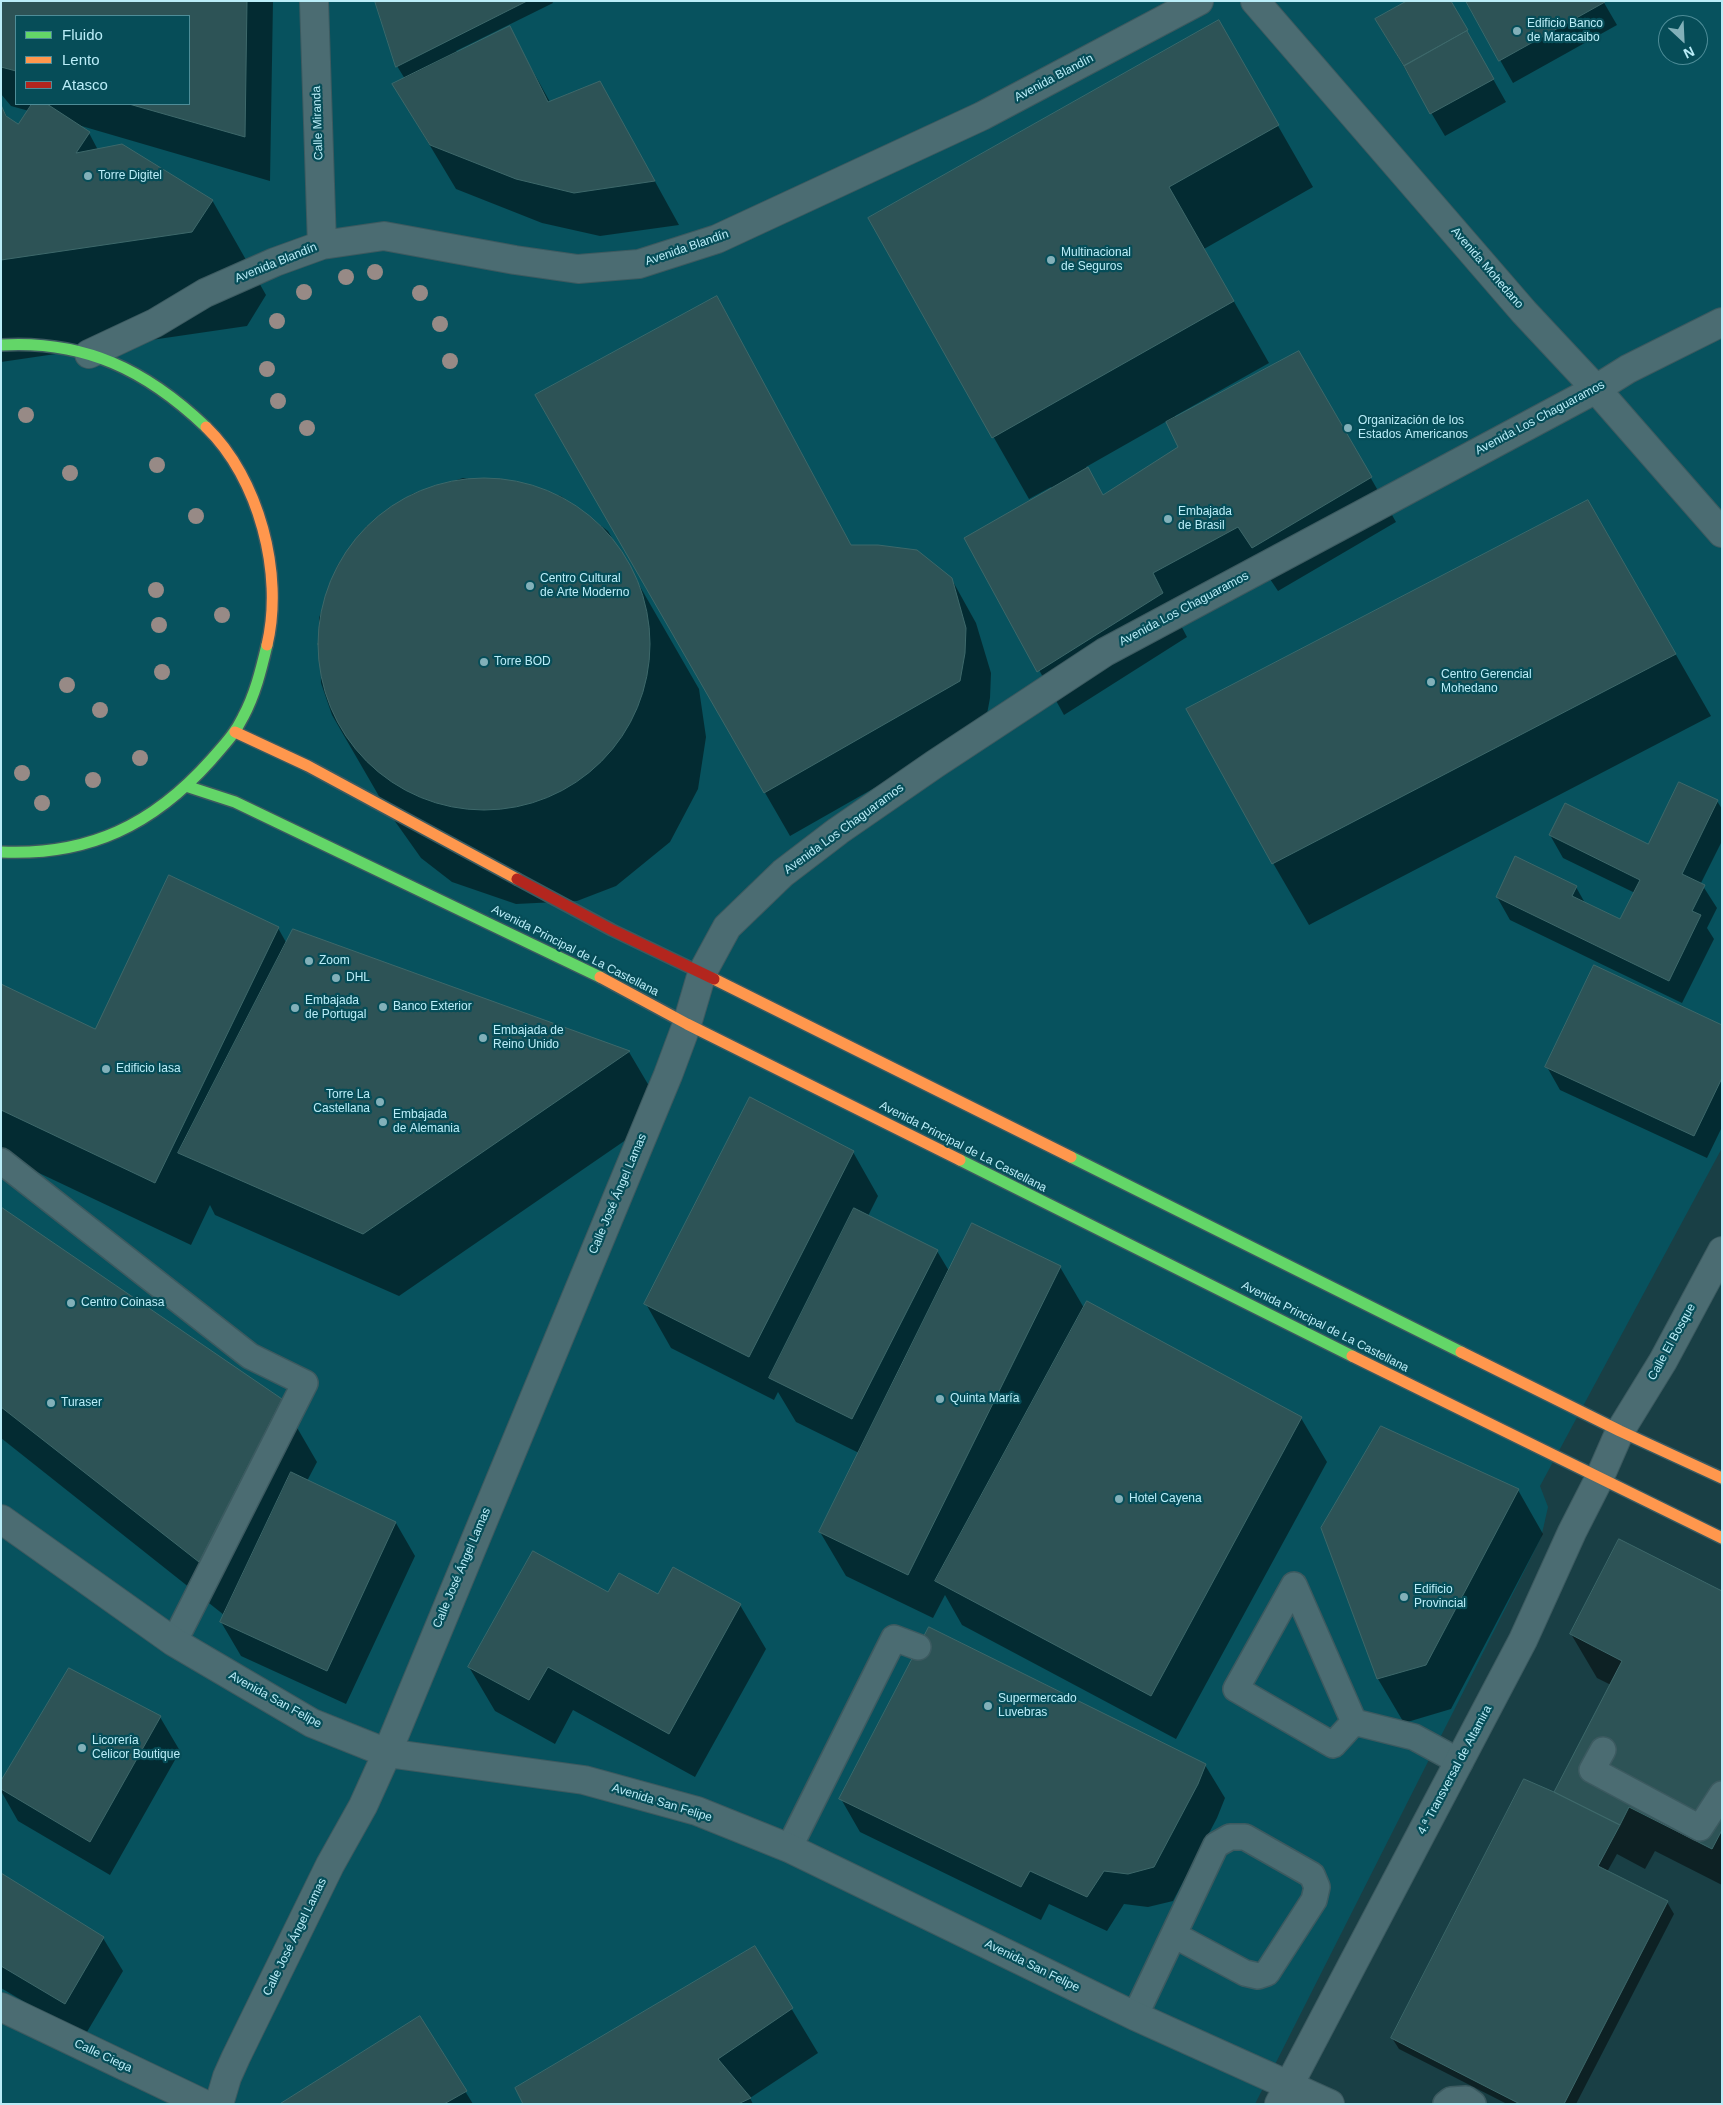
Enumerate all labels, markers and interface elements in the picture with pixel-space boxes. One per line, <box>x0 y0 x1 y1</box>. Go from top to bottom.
legend <box>15 15 190 105</box>
north arrow <box>1658 15 1708 65</box>
place label: Edificio Banco de Maracaibo <box>1527 17 1603 45</box>
marker: Edificio Banco de Maracaibo <box>1511 25 1523 37</box>
text: Fluido <box>62 26 103 43</box>
text: N <box>1681 43 1697 62</box>
text: Lento <box>62 51 100 68</box>
street label: Avenida Blandín <box>1012 51 1096 105</box>
text: Atasco <box>62 76 108 93</box>
street label: Calle Miranda <box>310 86 326 160</box>
place label: Torre Digitel <box>98 169 162 183</box>
marker: Torre Digitel <box>82 170 94 182</box>
street label: Avenida Mohedano <box>1448 224 1526 312</box>
street label: Avenida Blandín <box>643 227 731 269</box>
street label: Avenida Blandín <box>233 240 319 286</box>
place label: Multinacional de Seguros <box>1061 246 1131 274</box>
marker: Multinacional de Seguros <box>1045 254 1057 266</box>
street label: Avenida Los Chaguaramos <box>1473 378 1607 458</box>
place label: Organización de los Estados Americanos <box>1358 414 1468 442</box>
marker: Organización de los Estados Americanos <box>1342 422 1354 434</box>
place label: Embajada de Brasil <box>1178 505 1232 533</box>
marker: Embajada de Brasil <box>1162 513 1174 525</box>
street label: Avenida Los Chaguaramos <box>1117 569 1251 649</box>
place label: Centro Cultural de Arte Moderno <box>540 572 629 600</box>
marker: Centro Cultural de Arte Moderno <box>524 580 536 592</box>
place label: Torre BOD <box>494 655 551 669</box>
marker: Torre BOD <box>478 656 490 668</box>
place label: Centro Gerencial Mohedano <box>1441 668 1532 696</box>
marker: Centro Gerencial Mohedano <box>1425 676 1437 688</box>
street label: Avenida Los Chaguaramos <box>781 781 907 877</box>
street label: Avenida Principal de La Castellana <box>489 902 661 1000</box>
place label: Zoom <box>319 954 350 968</box>
marker: Zoom <box>303 955 315 967</box>
place label: DHL <box>346 971 370 985</box>
marker: DHL <box>330 972 342 984</box>
place label: Embajada de Portugal <box>305 994 366 1022</box>
place label: Banco Exterior <box>393 1000 472 1014</box>
marker: Banco Exterior <box>377 1001 389 1013</box>
marker: Embajada de Portugal <box>289 1002 301 1014</box>
place label: Embajada de Reino Unido <box>493 1024 564 1052</box>
marker: Embajada de Reino Unido <box>477 1032 489 1044</box>
place label: Edificio Iasa <box>116 1062 181 1076</box>
marker: Edificio Iasa <box>100 1063 112 1075</box>
place label: Torre La Castellana <box>313 1088 370 1116</box>
marker: Torre La Castellana <box>374 1096 386 1108</box>
street label: Avenida Principal de La Castellana <box>877 1098 1049 1196</box>
place label: Embajada de Alemania <box>393 1108 460 1136</box>
marker: Embajada de Alemania <box>377 1116 389 1128</box>
street label: Calle José Ángel Lamas <box>586 1132 650 1256</box>
street label: Avenida Principal de La Castellana <box>1239 1278 1411 1376</box>
place label: Centro Coinasa <box>81 1296 164 1310</box>
marker: Centro Coinasa <box>65 1297 77 1309</box>
street label: Calle El Bosque <box>1645 1301 1699 1383</box>
place label: Quinta María <box>950 1392 1019 1406</box>
marker: Quinta María <box>934 1393 946 1405</box>
place label: Turaser <box>61 1396 102 1410</box>
marker: Turaser <box>45 1397 57 1409</box>
place label: Hotel Cayena <box>1129 1492 1202 1506</box>
marker: Hotel Cayena <box>1113 1493 1125 1505</box>
street label: Calle José Ángel Lamas <box>430 1506 494 1630</box>
place label: Edificio Provincial <box>1414 1583 1466 1611</box>
marker: Edificio Provincial <box>1398 1591 1410 1603</box>
street label: Avenida San Felipe <box>226 1669 324 1731</box>
place label: Supermercado Luvebras <box>998 1692 1077 1720</box>
marker: Supermercado Luvebras <box>982 1700 994 1712</box>
street label: 4.ª Transversal de Altamira <box>1415 1703 1495 1837</box>
place label: Licorería Celicor Boutique <box>92 1734 180 1762</box>
marker: Licorería Celicor Boutique <box>76 1742 88 1754</box>
street label: Avenida San Felipe <box>610 1781 714 1825</box>
street label: Calle José Ángel Lamas <box>260 1876 330 1998</box>
street label: Avenida San Felipe <box>982 1937 1082 1995</box>
street label: Calle Ciega <box>72 2036 134 2076</box>

